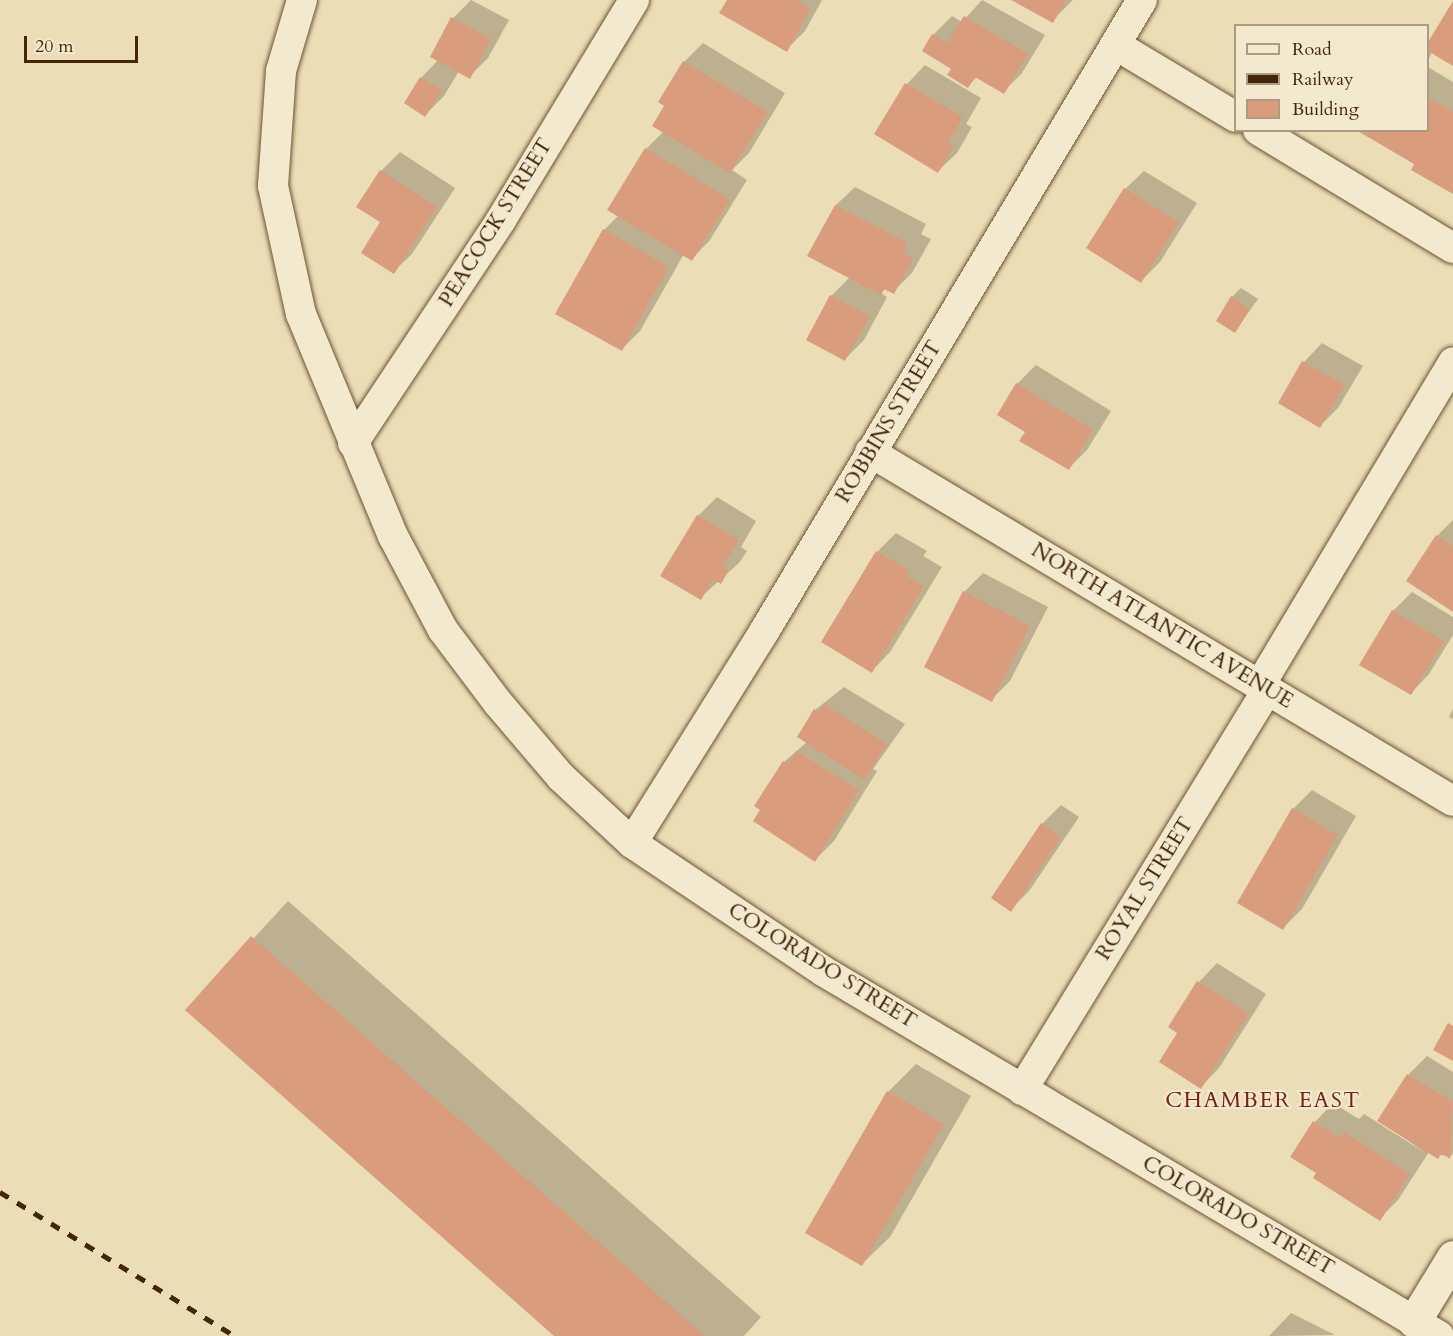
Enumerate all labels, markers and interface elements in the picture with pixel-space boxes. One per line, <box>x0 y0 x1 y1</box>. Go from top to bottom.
scale bar <box>27 24 141 62</box>
legend <box>1234 24 1429 132</box>
text: 20 m <box>35 34 74 59</box>
text: Road <box>1292 37 1332 62</box>
text: Railway <box>1292 67 1354 92</box>
text: Building <box>1292 97 1359 122</box>
street label: PEACOCK STREET <box>434 134 558 312</box>
street label: ROBBINS STREET <box>831 337 947 507</box>
street label: NORTH ATLANTIC AVENUE <box>1027 538 1297 714</box>
street label: ROYAL STREET <box>1091 813 1199 965</box>
street label: COLORADO STREET <box>723 898 921 1034</box>
district label: CHAMBER EAST <box>1165 1088 1361 1114</box>
street label: COLORADO STREET <box>1138 1151 1338 1281</box>

